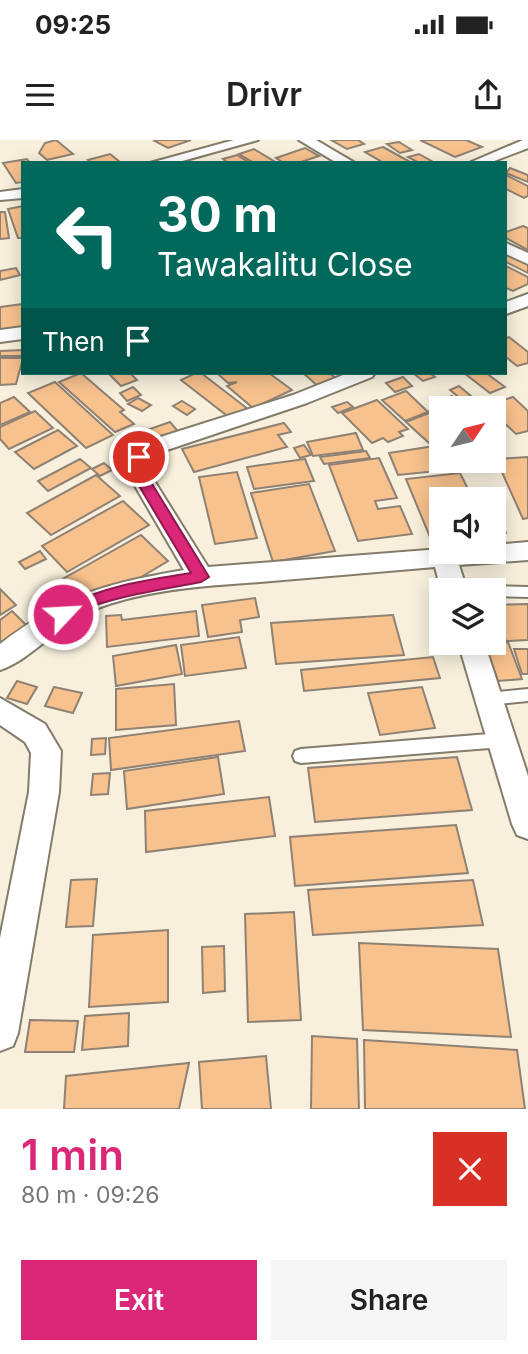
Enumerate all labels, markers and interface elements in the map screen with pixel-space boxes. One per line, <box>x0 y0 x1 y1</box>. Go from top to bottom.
text: 09:25 <box>35 9 111 40</box>
text: Drivr <box>226 75 302 114</box>
icon: menu <box>21 76 59 114</box>
icon: share <box>469 76 507 114</box>
text: 30 m <box>157 185 278 244</box>
icon: left <box>42 189 133 280</box>
text: Tawakalitu Close <box>157 245 413 284</box>
icon: arrive <box>119 322 157 360</box>
text: Then <box>42 326 105 357</box>
north arrow <box>429 396 506 472</box>
map controls <box>429 396 506 655</box>
pin <box>109 427 169 487</box>
icon: arrive <box>120 438 158 476</box>
button: sound <box>429 487 506 564</box>
position arrow <box>26 577 100 651</box>
button: layers <box>429 578 506 655</box>
text: 1 min <box>21 1129 124 1180</box>
button: close <box>433 1132 507 1206</box>
text: 80 m · 09:26 <box>21 1181 160 1209</box>
button: Exit <box>21 1260 257 1340</box>
button: Share <box>271 1260 507 1340</box>

